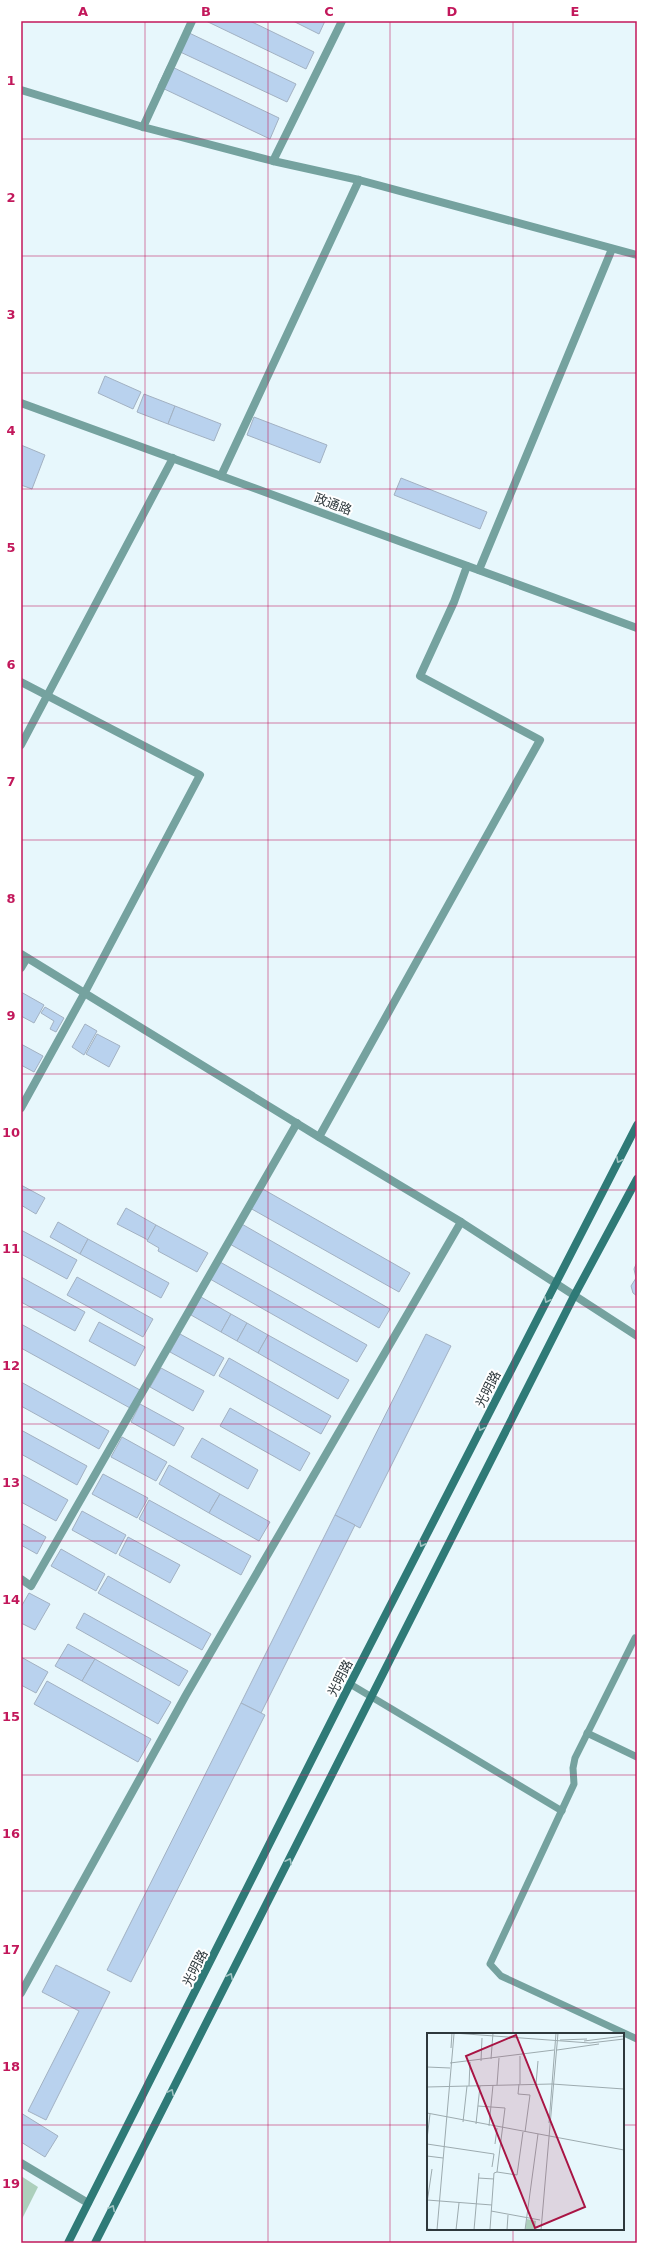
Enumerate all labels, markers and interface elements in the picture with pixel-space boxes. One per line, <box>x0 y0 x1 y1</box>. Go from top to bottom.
text: A <box>78 4 88 19</box>
text: B <box>201 4 211 19</box>
text: C <box>324 4 334 19</box>
text: D <box>447 4 458 19</box>
text: E <box>571 4 579 19</box>
text: 1 <box>6 73 16 88</box>
text: 2 <box>6 190 16 205</box>
text: 3 <box>6 307 16 322</box>
text: 4 <box>6 423 16 438</box>
street label: 政通路 <box>312 490 354 518</box>
text: 5 <box>6 540 16 555</box>
text: 6 <box>6 657 16 672</box>
text: 7 <box>6 774 16 789</box>
text: 8 <box>6 891 16 906</box>
text: 9 <box>6 1008 16 1023</box>
text: 10 <box>2 1125 20 1140</box>
one-way arrow <box>616 1156 624 1163</box>
text: 11 <box>2 1241 20 1256</box>
one-way arrow <box>544 1296 552 1304</box>
text: 12 <box>2 1358 20 1373</box>
street label: 光明路 <box>472 1368 504 1410</box>
one-way arrow <box>478 1424 486 1432</box>
text: 13 <box>2 1475 20 1490</box>
one-way arrow <box>419 1540 427 1547</box>
text: 14 <box>2 1592 20 1607</box>
street label: 光明路 <box>324 1657 356 1699</box>
text: 15 <box>2 1709 20 1724</box>
text: 16 <box>2 1826 20 1841</box>
one-way arrow <box>284 1857 292 1865</box>
text: 17 <box>2 1942 20 1957</box>
street label: 光明路 <box>179 1947 211 1989</box>
one-way arrow <box>225 1973 233 1981</box>
inset map <box>427 2033 624 2230</box>
text: 18 <box>2 2059 20 2074</box>
one-way arrow <box>166 2089 174 2097</box>
text: 19 <box>2 2176 20 2191</box>
one-way arrow <box>108 2205 115 2212</box>

